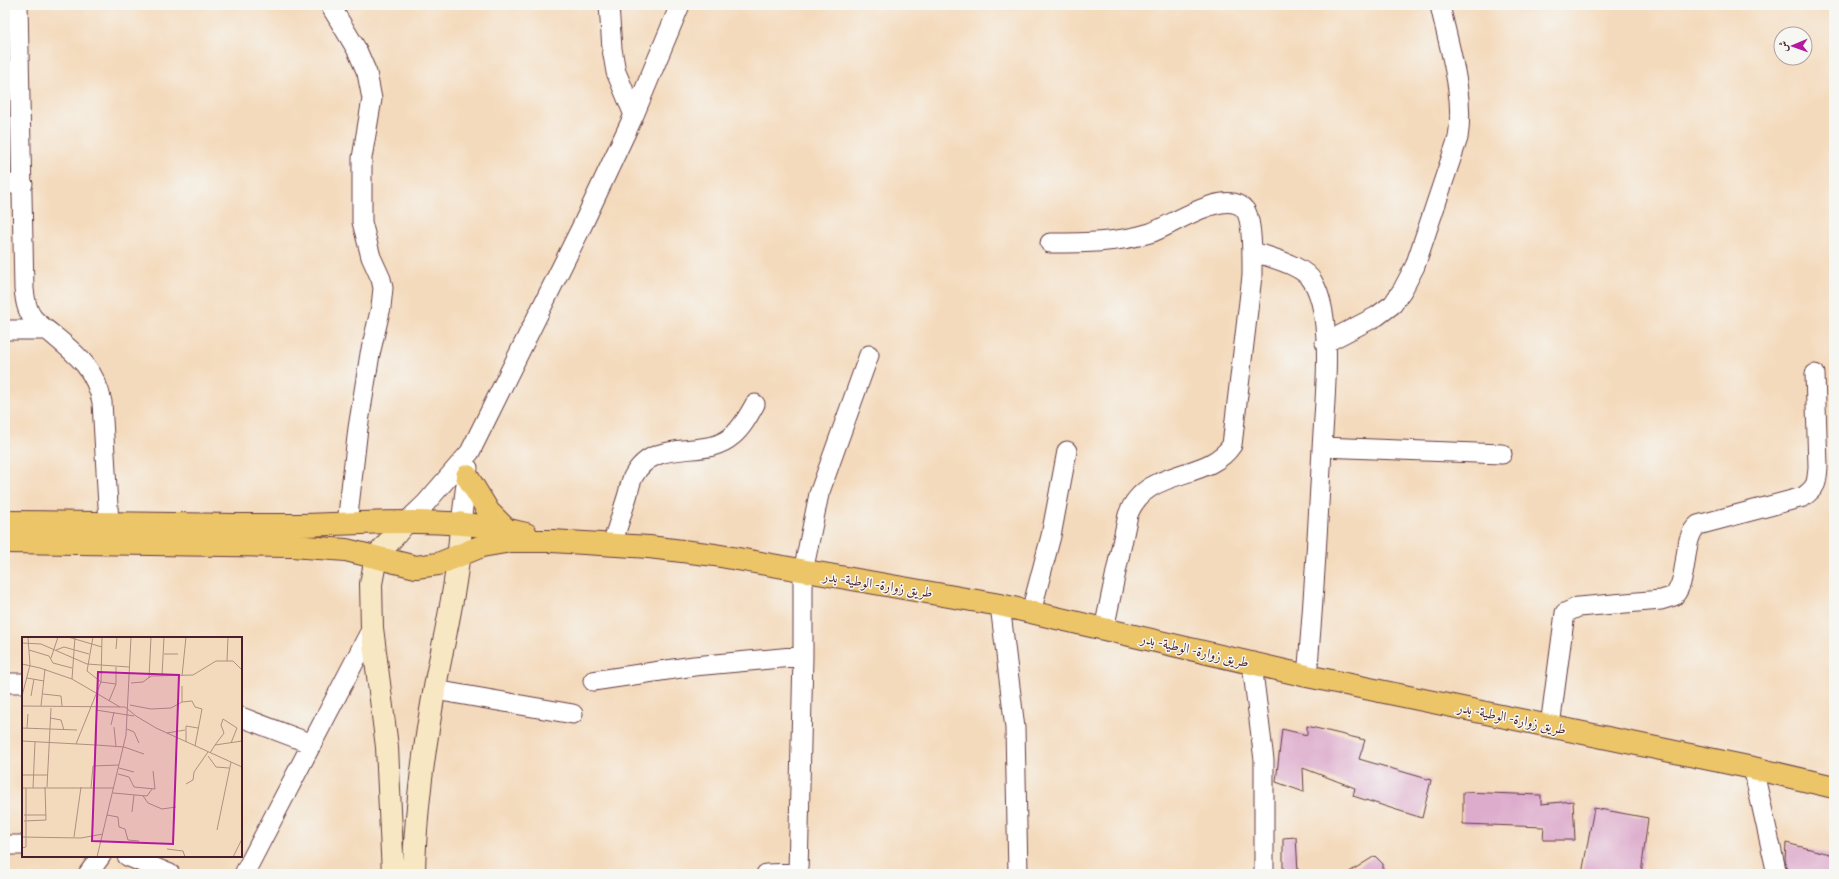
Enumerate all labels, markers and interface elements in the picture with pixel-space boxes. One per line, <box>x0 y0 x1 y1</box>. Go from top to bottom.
north arrow <box>1773 26 1813 66</box>
text: ش <box>1776 41 1791 52</box>
street label: طريق زوارة- الوطية- بدر <box>820 566 934 603</box>
street label: طريق زوارة- الوطية- بدر <box>1137 628 1251 672</box>
inset map <box>22 637 242 857</box>
street label: طريق زوارة- الوطية- بدر <box>1454 697 1568 739</box>

